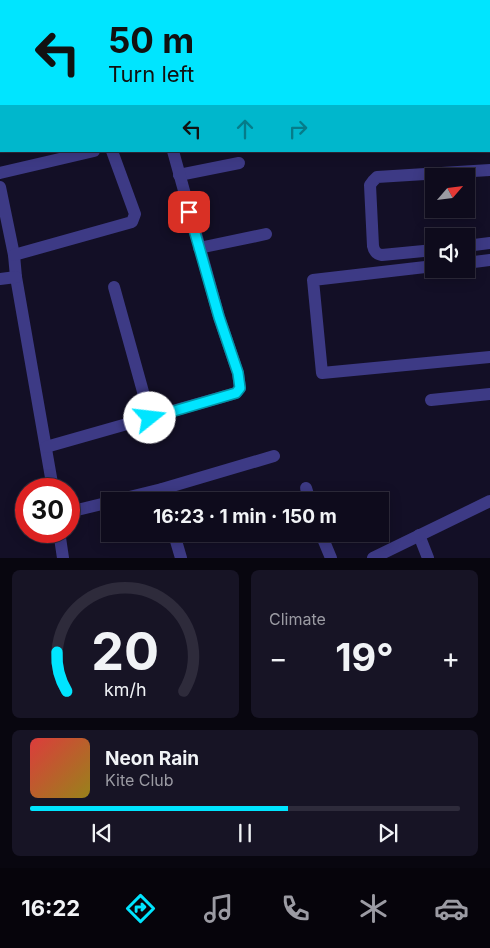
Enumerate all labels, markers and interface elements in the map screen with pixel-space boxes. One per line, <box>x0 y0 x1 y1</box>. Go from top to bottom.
text: 50 m <box>108 19 194 61</box>
icon: left <box>25 20 90 85</box>
text: Turn left <box>108 61 194 87</box>
icon: left <box>178 115 206 143</box>
icon: ahead <box>231 115 259 143</box>
icon: right <box>284 115 312 143</box>
north arrow <box>425 168 475 218</box>
map controls <box>425 168 475 278</box>
pin <box>168 191 210 233</box>
icon: arrive <box>175 198 203 226</box>
button: sound <box>425 228 475 278</box>
position arrow <box>123 391 175 443</box>
speed limit sign: 30 <box>15 478 80 543</box>
text: 16:23 · 1 min · 150 m <box>153 505 337 528</box>
text: Climate <box>269 609 326 629</box>
text: 20 <box>92 620 159 683</box>
text: 19° <box>335 634 394 680</box>
text: − <box>269 641 288 675</box>
text: + <box>441 641 460 675</box>
text: km/h <box>104 679 147 700</box>
text: Neon Rain <box>105 747 199 770</box>
text: Kite Club <box>105 770 174 790</box>
icon: previous <box>88 819 116 847</box>
icon: pause <box>231 819 259 847</box>
icon: next <box>374 819 402 847</box>
icon: directions <box>123 891 158 926</box>
icon: music <box>201 891 236 926</box>
icon: phone <box>278 891 313 926</box>
icon: climate <box>356 891 391 926</box>
icon: car <box>434 891 469 926</box>
text: 16:22 <box>21 895 80 921</box>

